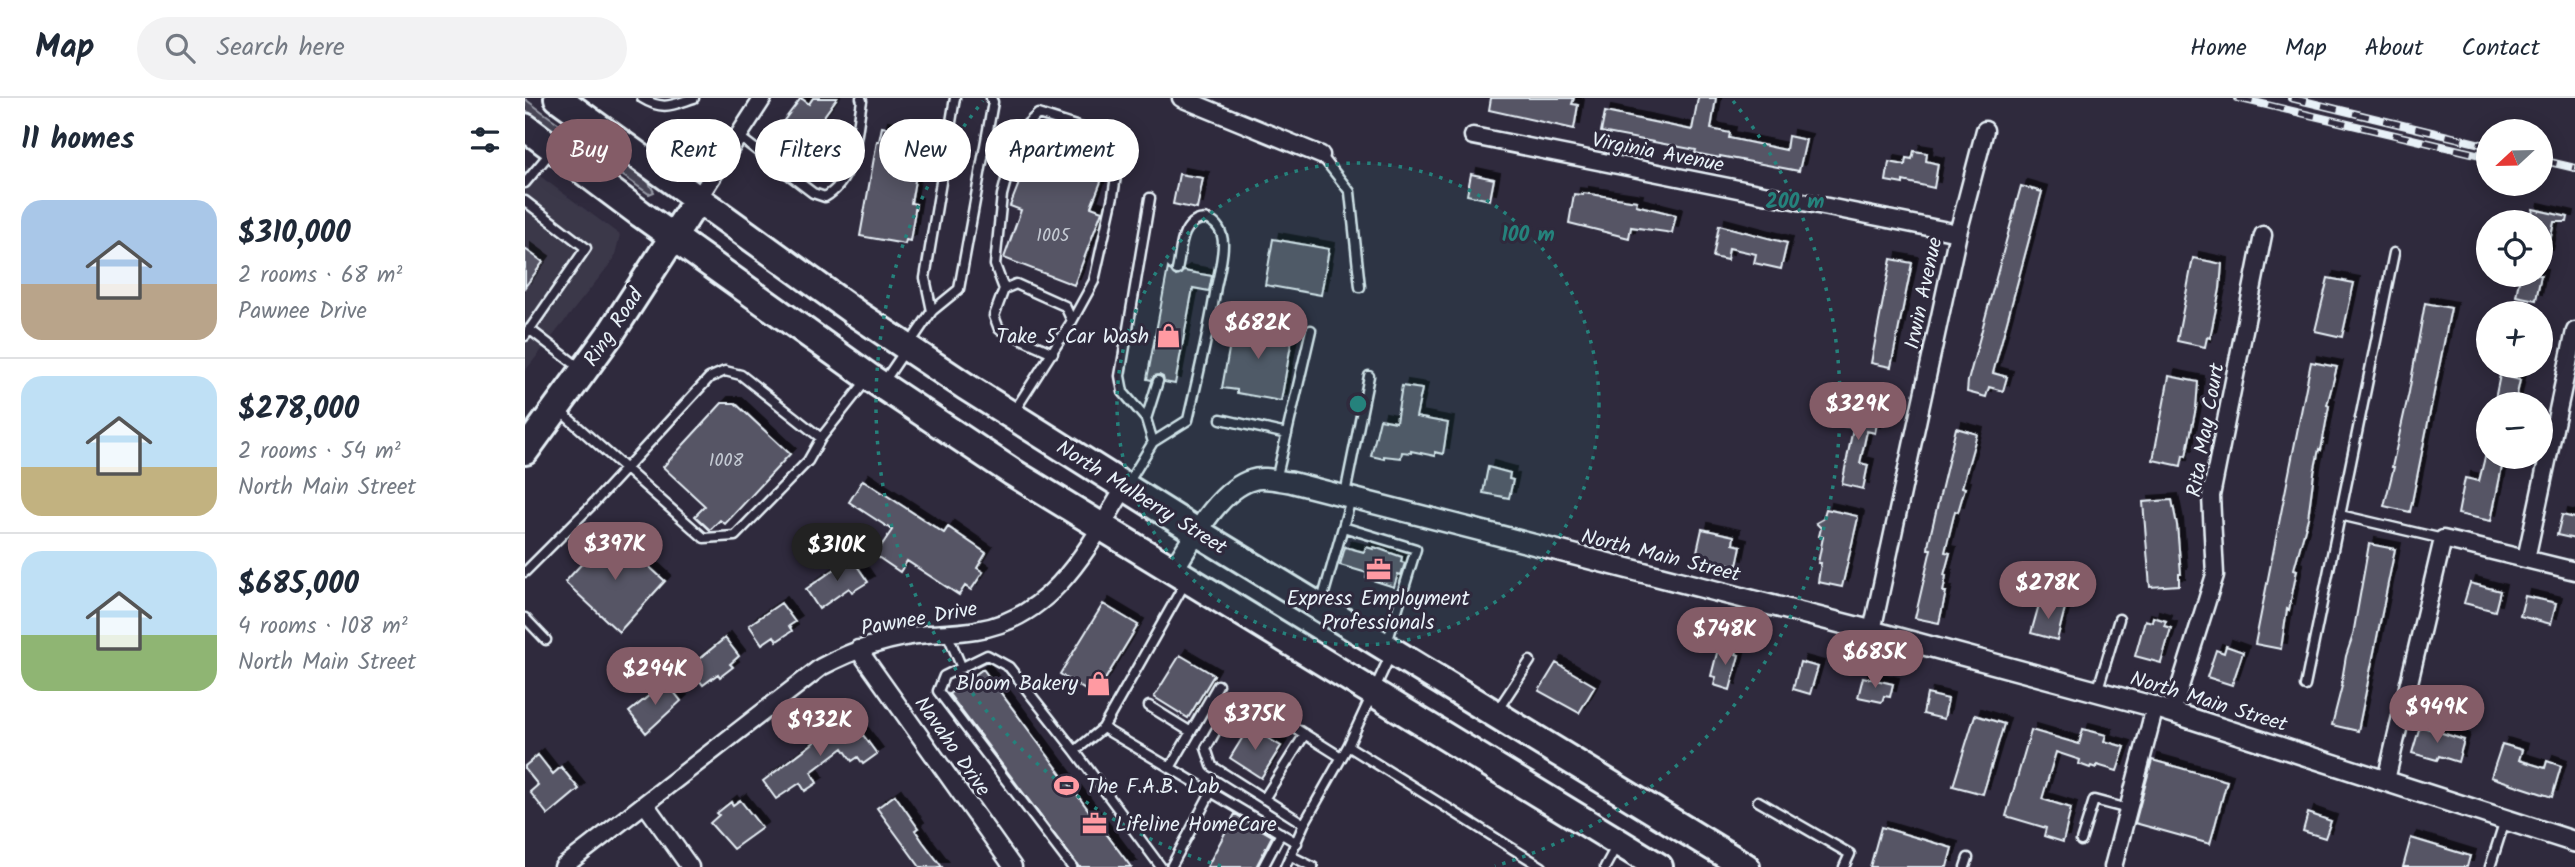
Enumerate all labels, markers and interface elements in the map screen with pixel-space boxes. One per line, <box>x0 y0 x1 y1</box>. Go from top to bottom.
search box <box>137 17 627 80</box>
text: Map <box>35 22 95 75</box>
text: Search here <box>217 27 345 69</box>
icon: search <box>161 29 199 67</box>
text: Home <box>2190 29 2247 68</box>
text: Map <box>2285 29 2327 68</box>
text: About <box>2365 29 2423 68</box>
text: Contact <box>2461 29 2540 68</box>
text: 11 homes <box>21 116 134 164</box>
chip: Buy <box>546 119 632 182</box>
chip: Rent <box>646 119 741 182</box>
chip: Filters <box>755 119 865 182</box>
chip: New <box>879 119 971 182</box>
chip: Apartment <box>985 119 1139 182</box>
north arrow <box>2476 119 2553 196</box>
map controls <box>2476 119 2553 469</box>
icon: filters <box>466 121 504 159</box>
street label: Virginia Avenue <box>1589 124 1727 183</box>
text: 200 m <box>1765 186 1825 219</box>
text: $310,000 <box>238 210 351 258</box>
button: locate <box>2476 210 2553 287</box>
text: 100 m <box>1501 219 1555 252</box>
house number: 1005 <box>1036 222 1071 251</box>
icon: home <box>77 228 161 312</box>
street label: Irwin Avenue <box>1896 234 1953 353</box>
text: 2 rooms · 68 m² <box>238 258 402 294</box>
street label: Ring Road <box>576 281 653 374</box>
text: Pawnee Drive <box>238 294 367 330</box>
button: + <box>2476 301 2553 378</box>
pin: $682K <box>1209 302 1307 361</box>
text: $682K <box>1225 306 1291 342</box>
place label: Take 5 Car Wash <box>996 321 1149 354</box>
shop icon: Take 5 Car Wash <box>1155 322 1183 350</box>
street label: Rita May Court <box>2178 360 2235 500</box>
pin: $329K <box>1809 382 1907 442</box>
text: $278,000 <box>238 386 359 434</box>
text: $329K <box>1825 387 1891 423</box>
centre of rings <box>1346 392 1370 416</box>
button: − <box>2476 392 2553 469</box>
icon: home <box>77 404 161 488</box>
street label: North Mulberry Street <box>1049 432 1234 565</box>
text: 2 rooms · 54 m² <box>238 434 401 470</box>
house number: 1008 <box>709 447 743 476</box>
text: North Main Street <box>238 470 416 506</box>
street label: North Main Street <box>1578 521 1744 592</box>
pin: $397K <box>566 522 664 582</box>
pin: $310K <box>788 524 886 583</box>
text: $397K <box>584 527 646 563</box>
text: $310K <box>808 528 866 564</box>
office icon: Express Employment Professionals <box>1364 555 1392 583</box>
text: $685,000 <box>238 561 359 609</box>
pin: $278K <box>1999 561 2097 621</box>
text: $278K <box>2015 566 2081 602</box>
icon: home <box>77 579 161 663</box>
place label: Express Employment Professionals <box>1286 583 1470 640</box>
street label: Pawnee Drive <box>858 593 981 646</box>
pin: $748K <box>1676 608 1774 667</box>
text: 4 rooms · 108 m² <box>238 609 408 645</box>
text: $748K <box>1693 612 1757 648</box>
pin: $685K <box>1826 630 1924 690</box>
text: $685K <box>1842 635 1908 671</box>
text: North Main Street <box>238 645 416 681</box>
pin: $294K <box>606 648 704 707</box>
text: $294K <box>622 652 688 688</box>
street label: North Main Street <box>2126 663 2292 742</box>
place label: Bloom Bakery <box>956 668 1078 701</box>
shop icon: Bloom Bakery <box>1084 669 1112 697</box>
pin: $949K <box>2388 686 2486 745</box>
street label: Navaho Drive <box>905 690 999 804</box>
text: $949K <box>2405 690 2469 726</box>
pin: $375K <box>1206 692 1304 752</box>
text: $375K <box>1224 697 1286 733</box>
pin: $932K <box>771 698 869 758</box>
text: $932K <box>787 703 853 739</box>
place label: The F.A.B. Lab <box>1086 771 1219 804</box>
sports icon: The F.A.B. Lab <box>1052 772 1080 800</box>
place label: Lifeline HomeCare <box>1115 809 1277 842</box>
office icon: Lifeline HomeCare <box>1081 810 1109 838</box>

